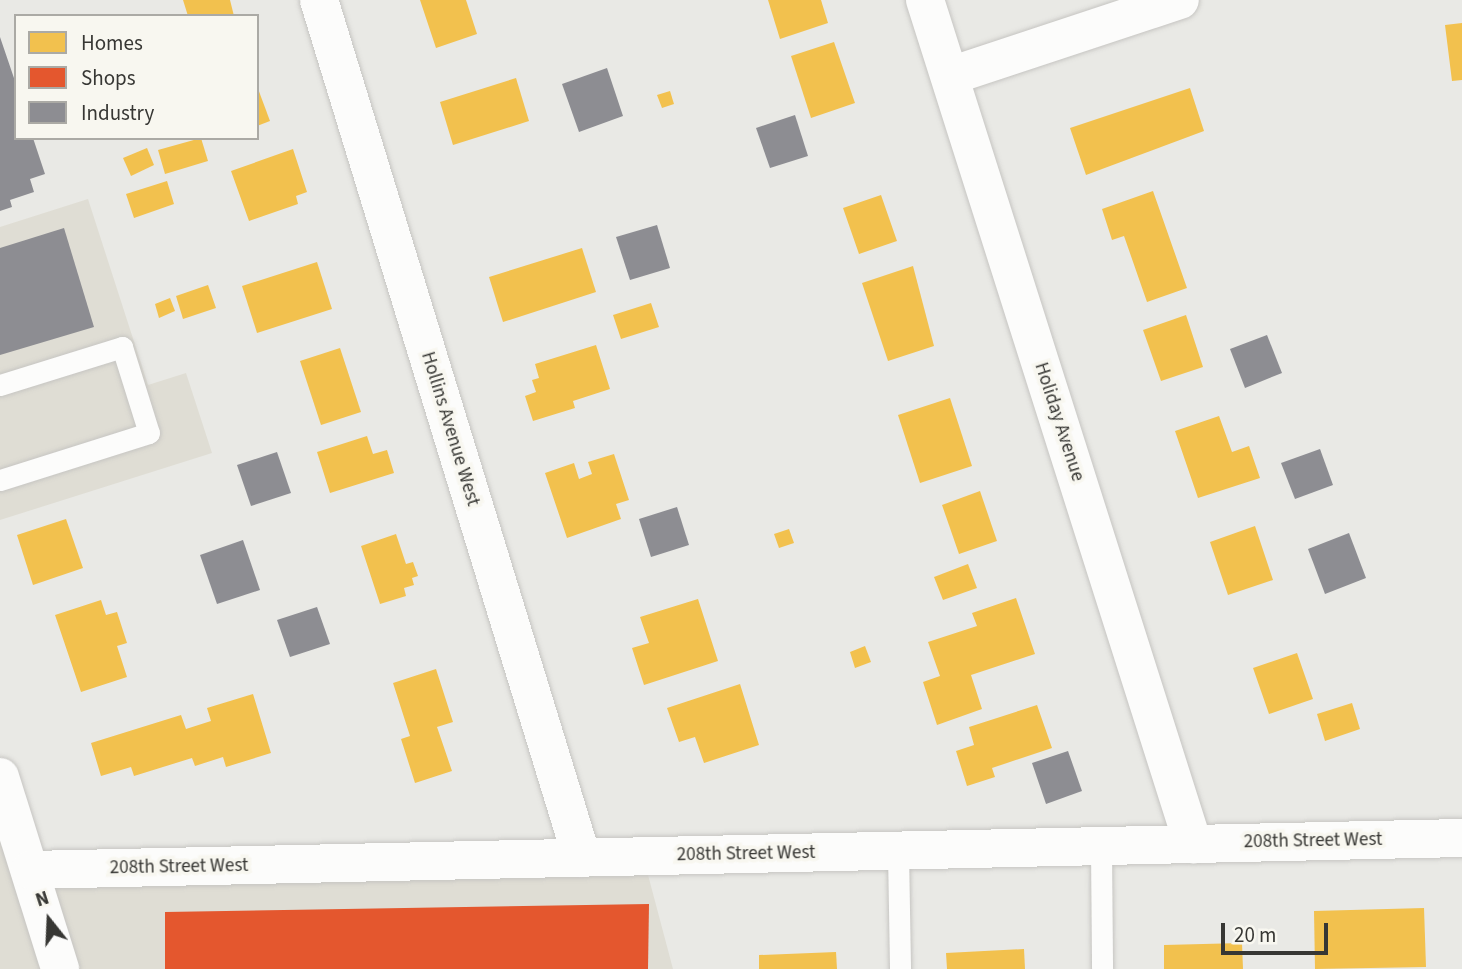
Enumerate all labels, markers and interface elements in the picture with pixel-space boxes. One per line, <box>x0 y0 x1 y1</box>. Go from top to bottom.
legend <box>14 14 259 140</box>
text: Homes <box>81 28 143 58</box>
text: Shops <box>81 63 135 93</box>
text: Industry <box>81 98 154 128</box>
street label: Hollins Avenue West <box>416 349 484 509</box>
street label: Holiday Avenue <box>1029 360 1089 484</box>
street label: 208th Street West <box>1243 828 1383 854</box>
street label: 208th Street West <box>676 841 816 867</box>
street label: 208th Street West <box>109 854 249 880</box>
north arrow <box>14 885 84 955</box>
text: N <box>32 885 53 914</box>
scale bar <box>1224 909 1331 953</box>
text: 20 m <box>1234 920 1276 950</box>

